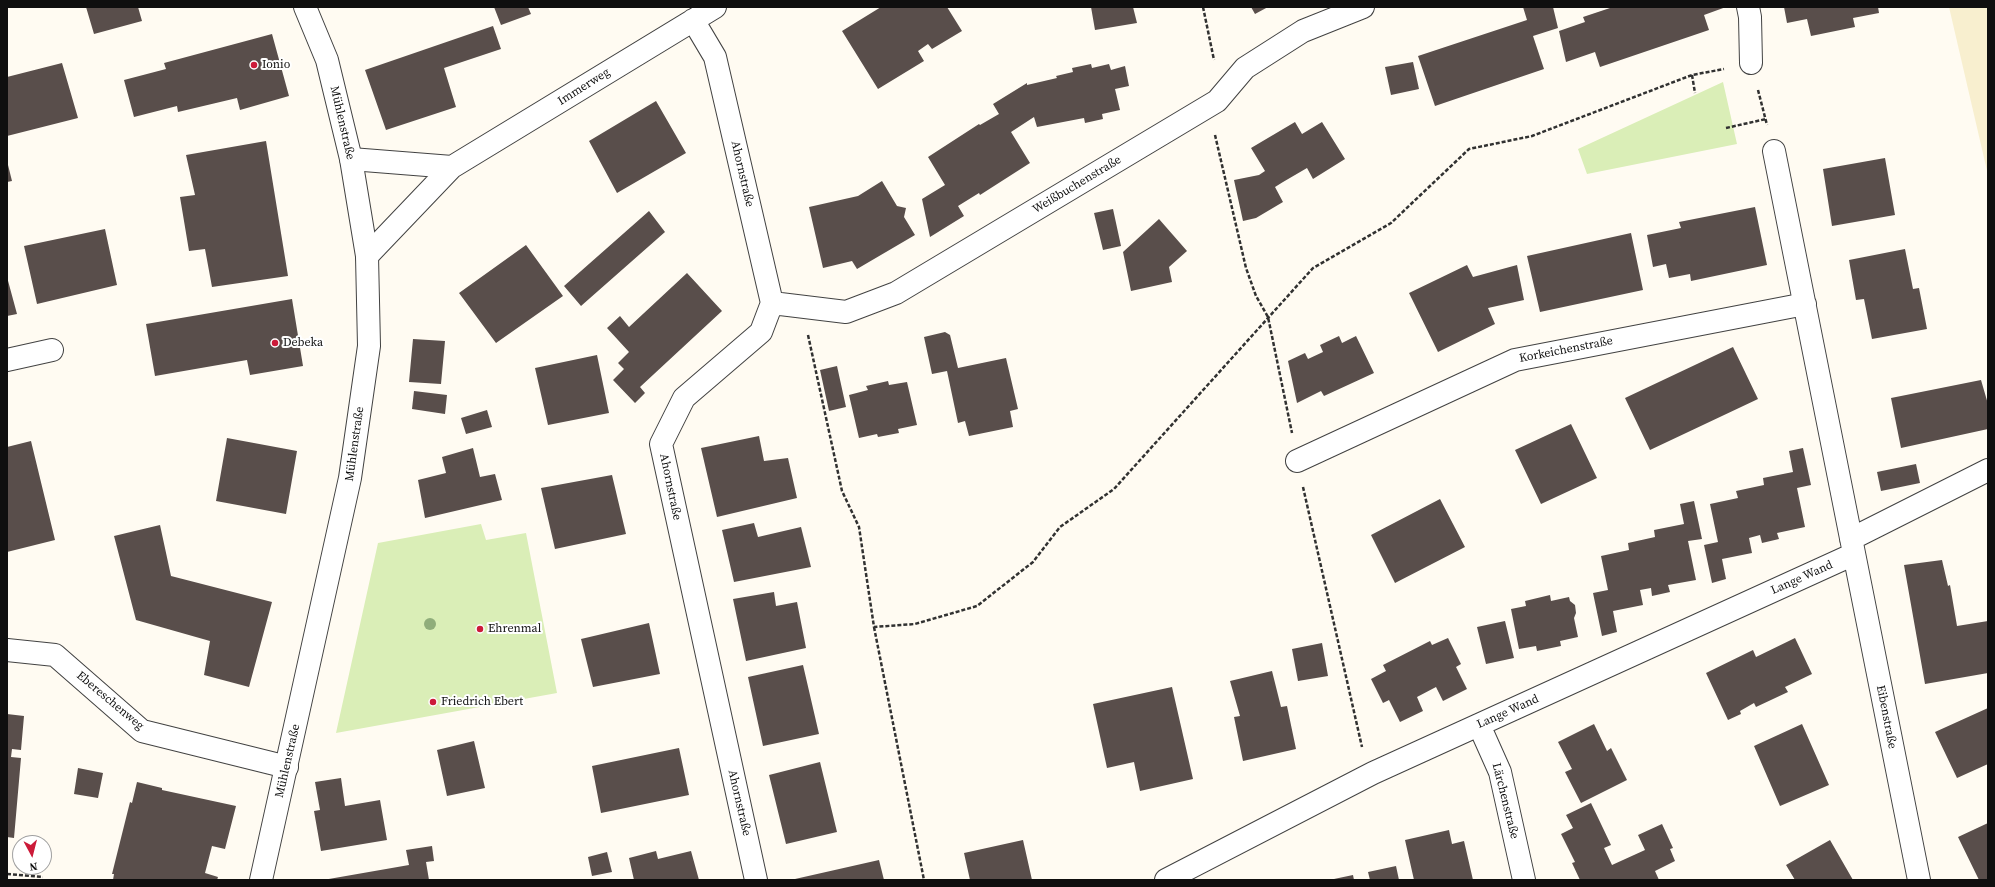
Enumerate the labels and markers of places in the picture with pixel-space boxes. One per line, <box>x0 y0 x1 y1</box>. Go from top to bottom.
place label: Ionio <box>262 58 290 72</box>
marker: Ionio <box>249 60 259 70</box>
place label: Debeka <box>283 336 323 350</box>
marker: Debeka <box>270 338 280 348</box>
place label: Ehrenmal <box>488 622 541 636</box>
marker: Ehrenmal <box>475 624 485 634</box>
place label: Friedrich Ebert <box>441 695 523 709</box>
marker: Friedrich Ebert <box>428 697 438 707</box>

